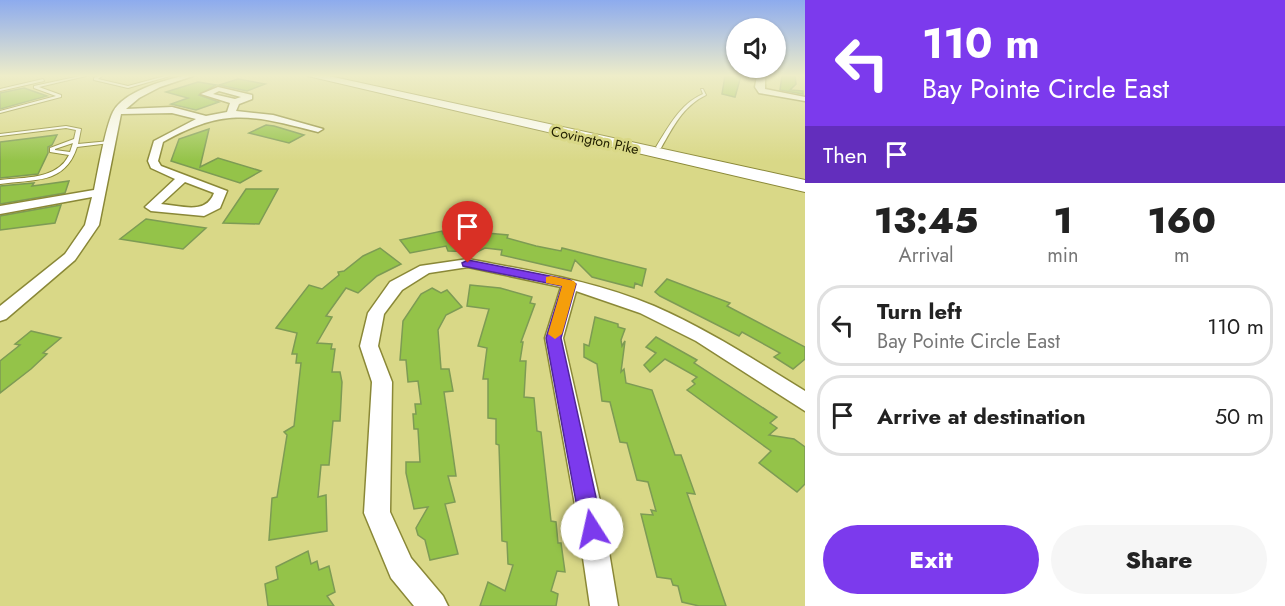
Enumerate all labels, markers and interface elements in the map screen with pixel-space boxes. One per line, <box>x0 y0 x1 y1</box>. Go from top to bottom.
text: 110 m <box>922 13 1040 74</box>
map controls <box>726 18 786 78</box>
button: sound <box>726 18 786 78</box>
icon: left <box>823 24 901 102</box>
text: Bay Pointe Circle East <box>922 69 1169 108</box>
street label: Covington Pike <box>549 121 641 159</box>
icon: arrive <box>880 138 913 171</box>
text: Then <box>823 139 868 171</box>
text: 13:45 <box>874 194 978 246</box>
text: 1 <box>1053 194 1072 246</box>
text: 160 <box>1147 194 1216 246</box>
pin <box>442 201 493 263</box>
icon: arrive <box>451 210 484 243</box>
text: Arrival <box>899 241 954 270</box>
text: min <box>1047 241 1079 270</box>
text: m <box>1174 241 1190 270</box>
text: Turn left <box>877 295 962 327</box>
icon: left <box>826 309 859 342</box>
text: 110 m <box>1207 310 1264 342</box>
text: Bay Pointe Circle East <box>877 327 1060 356</box>
icon: arrive <box>826 399 859 432</box>
text: Arrive at destination <box>877 400 1086 432</box>
text: 50 m <box>1215 400 1264 432</box>
position arrow <box>560 497 624 561</box>
button: Exit <box>823 525 1039 594</box>
button: Share <box>1051 525 1267 594</box>

